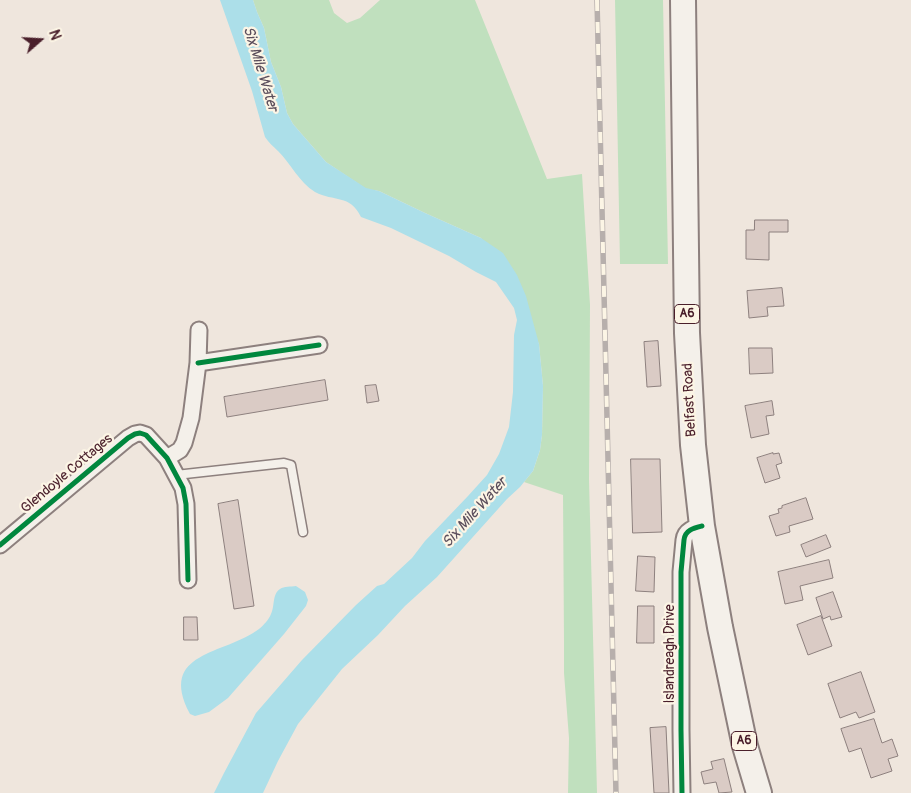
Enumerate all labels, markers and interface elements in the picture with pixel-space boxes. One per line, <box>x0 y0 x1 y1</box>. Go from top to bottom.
north arrow <box>15 15 65 65</box>
water label: Six Mile Water <box>239 24 281 114</box>
text: N <box>45 28 64 42</box>
road number: A6 <box>674 304 700 324</box>
street label: Belfast Road <box>680 363 700 437</box>
street label: Glendoyle Cottages <box>18 431 116 517</box>
water label: Six Mile Water <box>439 474 511 552</box>
street label: Islandreagh Drive <box>662 604 678 704</box>
road number: A6 <box>732 731 756 750</box>

